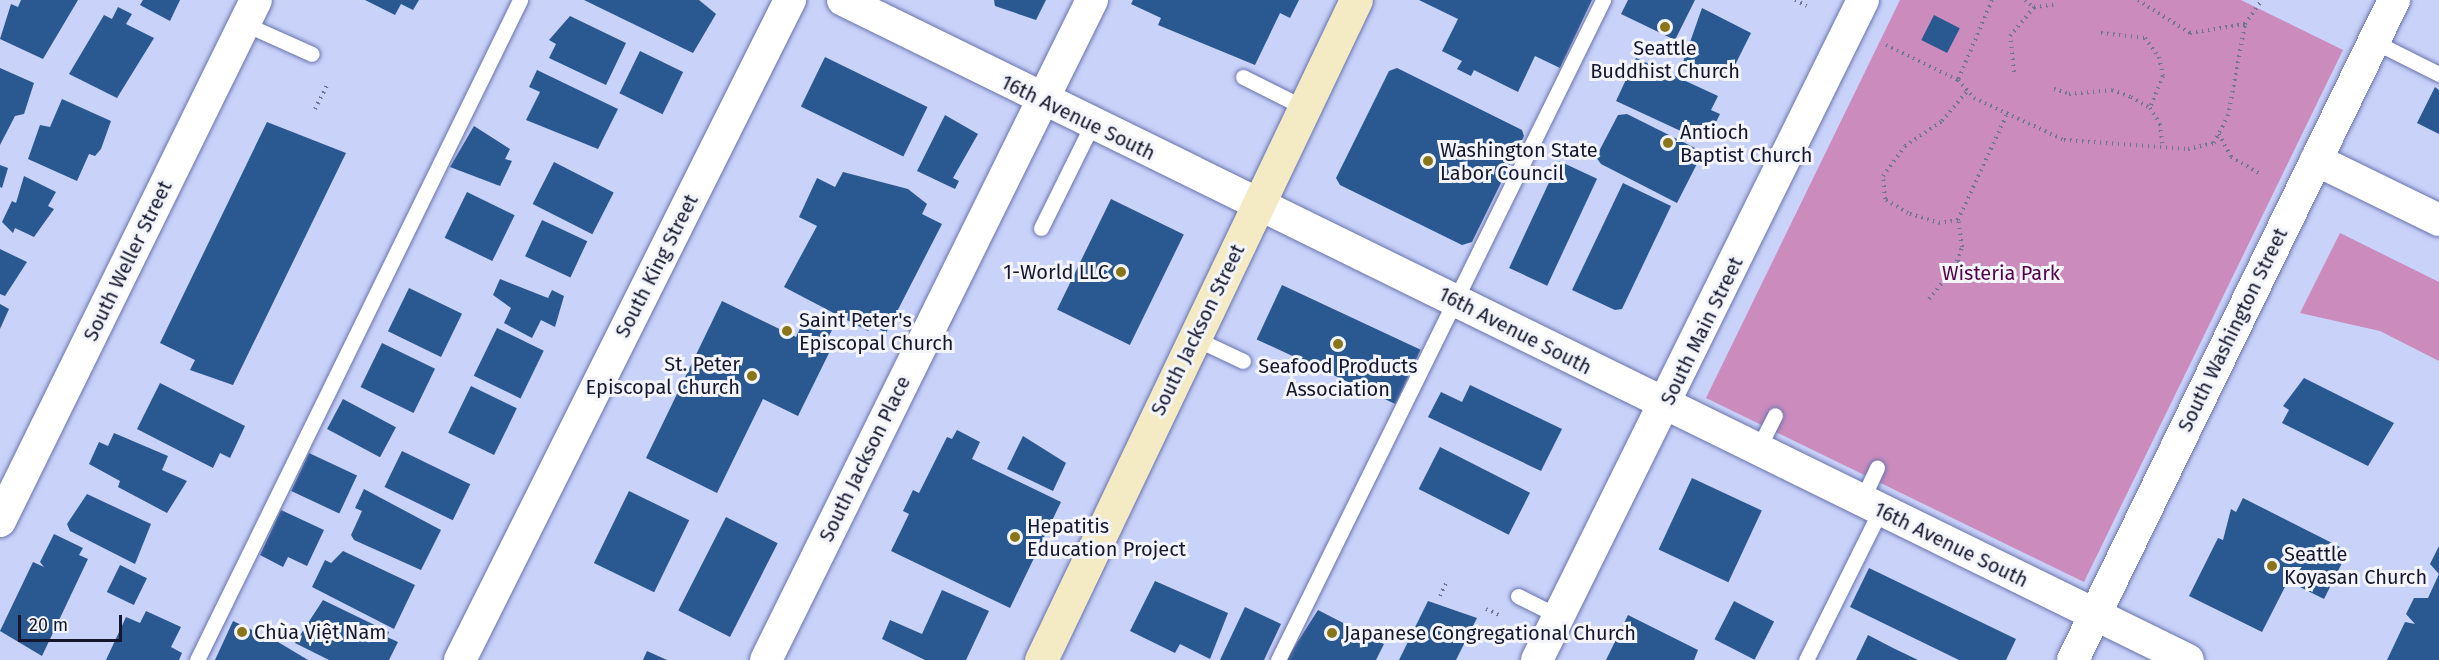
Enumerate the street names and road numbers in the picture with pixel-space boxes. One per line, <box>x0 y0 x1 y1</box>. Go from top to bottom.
street label: 16th Avenue South <box>997 70 1159 166</box>
street label: South Weller Street <box>79 177 177 345</box>
street label: South King Street <box>611 190 703 342</box>
street label: South Washington Street <box>2173 224 2293 436</box>
street label: South Jackson Street <box>1146 241 1250 419</box>
street label: South Main Street <box>1656 253 1748 409</box>
street label: 16th Avenue South <box>1435 282 1595 380</box>
street label: South Jackson Place <box>814 372 916 546</box>
street label: 16th Avenue South <box>1870 497 2032 593</box>

